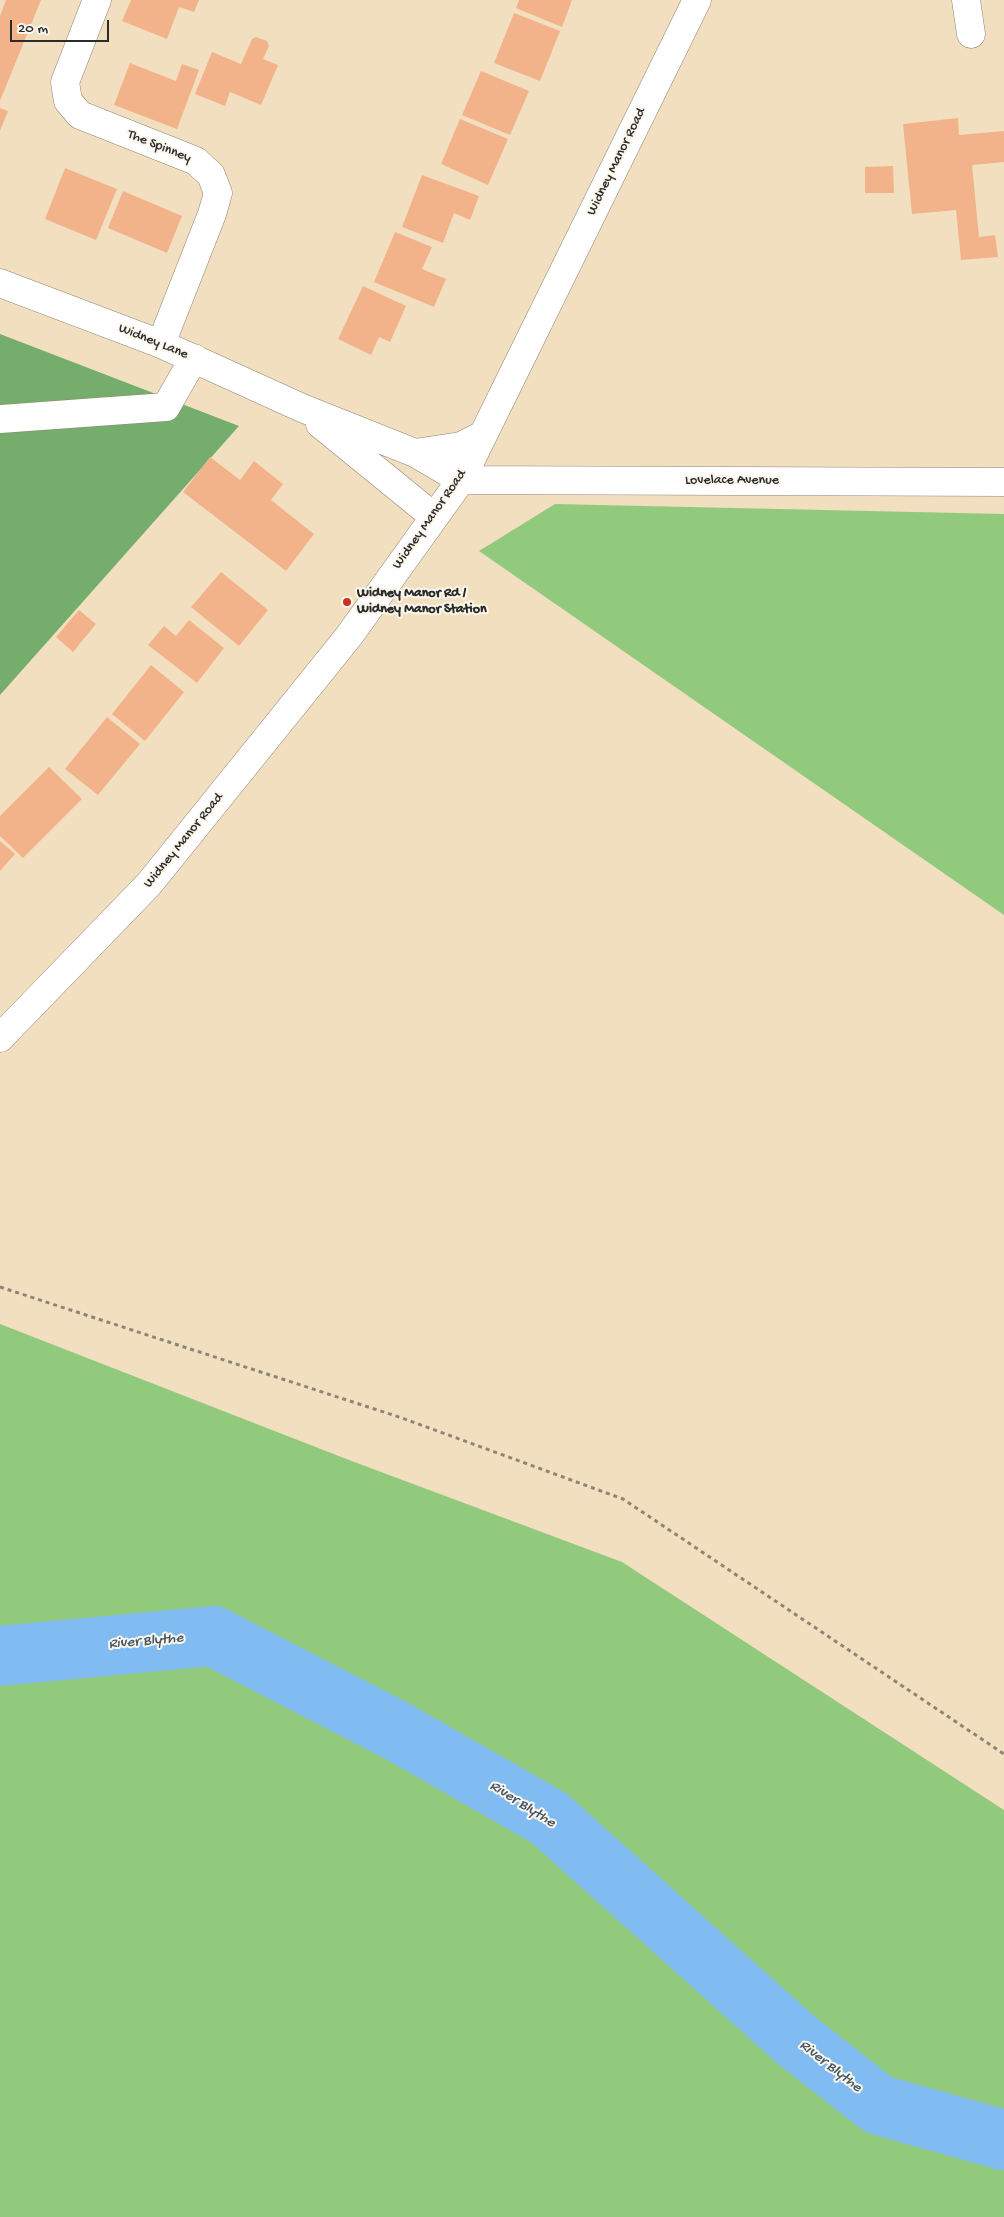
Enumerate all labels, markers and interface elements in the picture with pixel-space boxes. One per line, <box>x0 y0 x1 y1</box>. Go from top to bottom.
scale bar <box>12 10 111 42</box>
text: 20 m <box>18 20 48 38</box>
street label: Widney Manor Road <box>584 106 650 218</box>
street label: The Spinney <box>125 127 193 167</box>
street label: Widney Lane <box>116 320 190 364</box>
street label: Widney Manor Road <box>389 467 471 573</box>
street label: Lovelace Avenue <box>685 473 779 489</box>
place label: Widney Manor Rd / Widney Manor Station <box>357 586 487 618</box>
marker: Widney Manor Rd / Widney Manor Station <box>341 596 353 608</box>
street label: Widney Manor Road <box>141 790 227 892</box>
water label: River Blythe <box>108 1630 184 1654</box>
water label: River Blythe <box>486 1778 558 1832</box>
water label: River Blythe <box>795 2037 865 2097</box>

